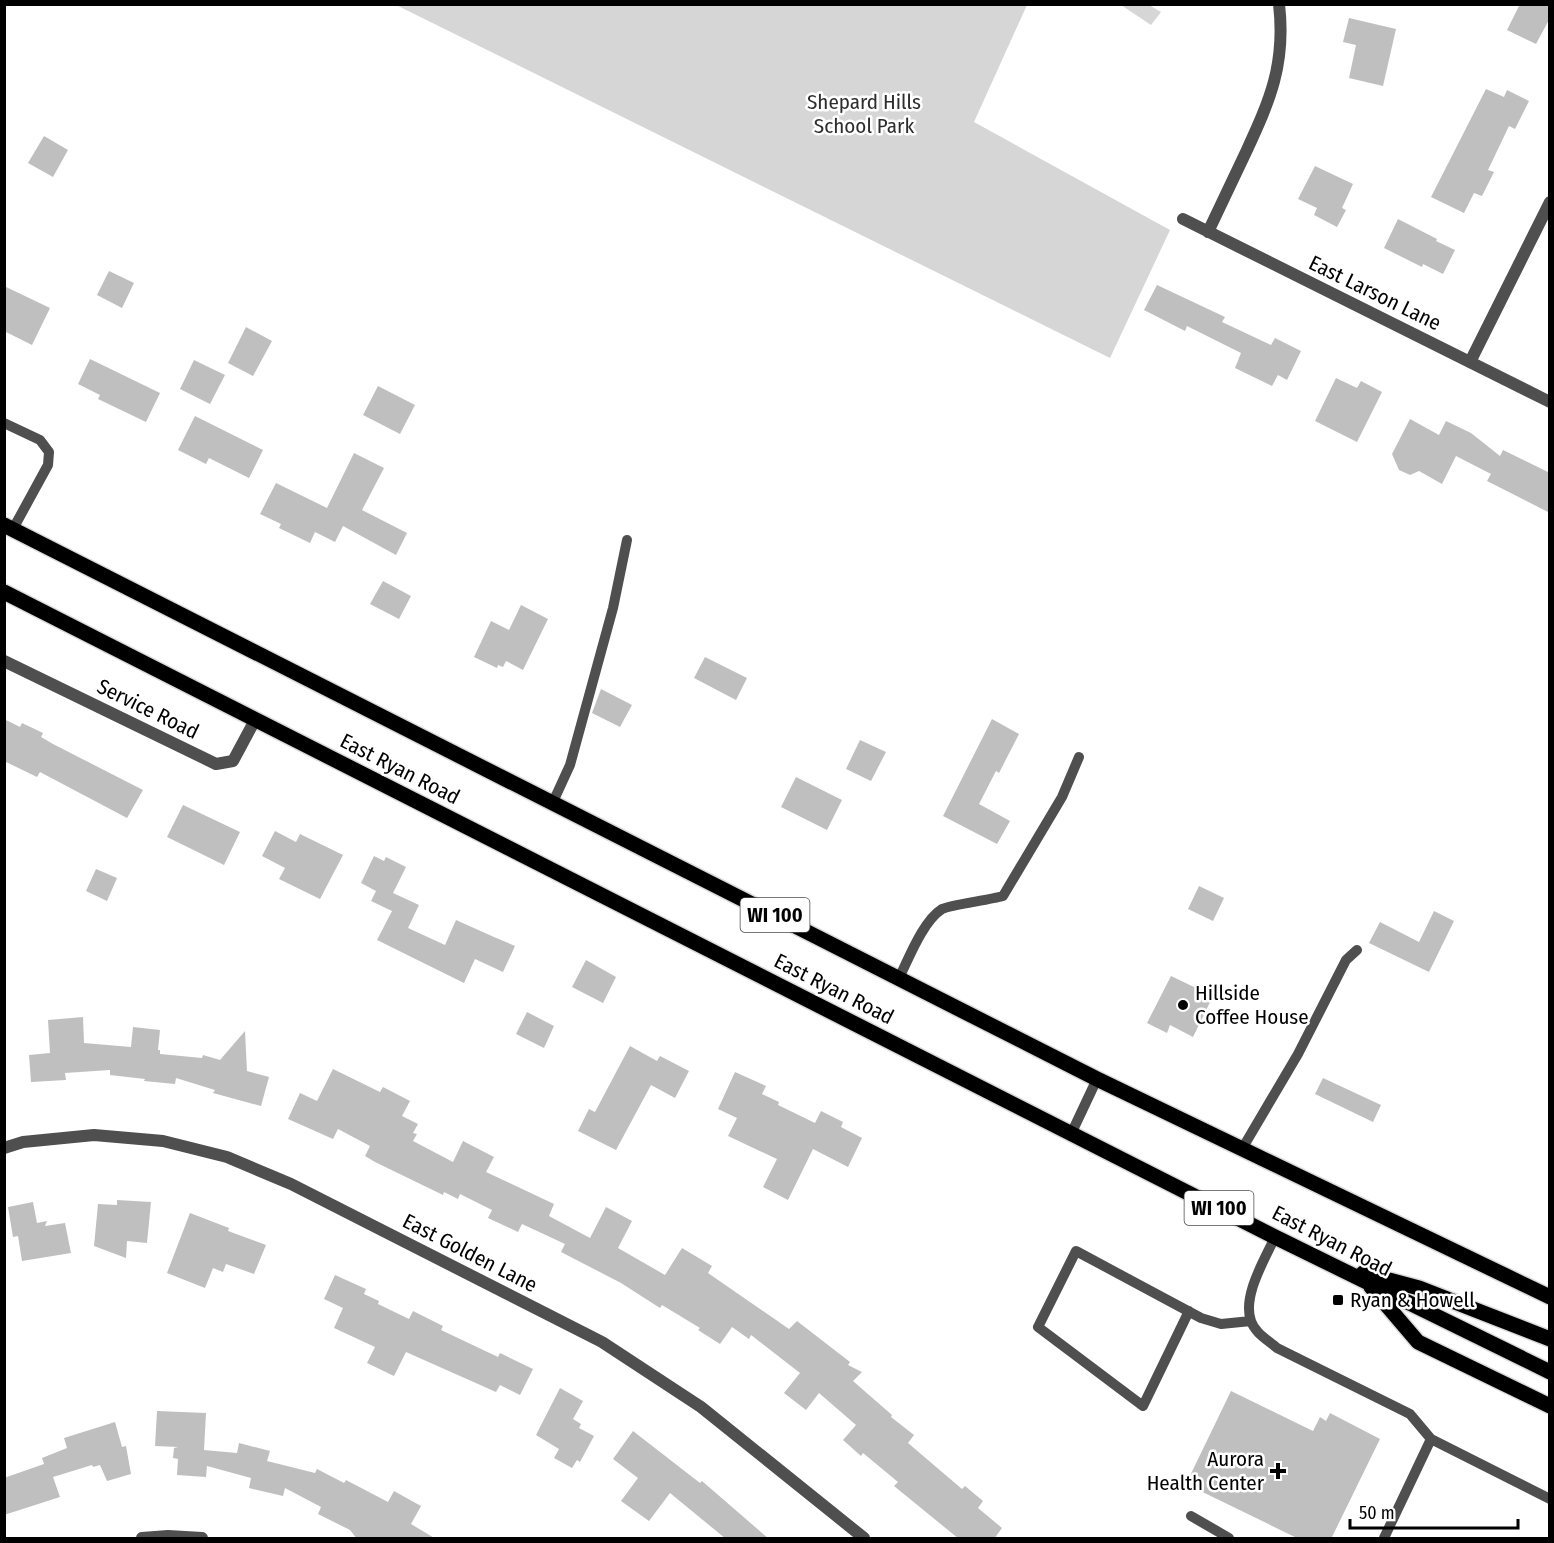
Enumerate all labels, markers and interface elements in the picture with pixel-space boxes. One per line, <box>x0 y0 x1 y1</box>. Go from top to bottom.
park label: Shepard Hills School Park <box>807 89 921 139</box>
street label: East Larson Lane <box>1305 250 1445 336</box>
street label: Service Road <box>93 673 203 745</box>
street label: East Ryan Road <box>336 728 464 810</box>
road number: WI 100 <box>740 898 810 932</box>
street label: East Ryan Road <box>770 948 898 1030</box>
place label: Hillside Coffee House <box>1195 980 1309 1030</box>
marker: Hillside Coffee House <box>1176 998 1190 1012</box>
road number: WI 100 <box>1184 1191 1254 1225</box>
street label: East Ryan Road <box>1268 1200 1396 1282</box>
street label: East Golden Lane <box>398 1208 542 1298</box>
place label: Ryan & Howell <box>1350 1287 1475 1313</box>
marker: Ryan & Howell <box>1331 1293 1345 1307</box>
place label: Aurora Health Center <box>1147 1446 1265 1496</box>
marker: Aurora Health Center <box>1269 1462 1287 1480</box>
scale bar <box>1350 1492 1518 1530</box>
text: 50 m <box>1359 1502 1395 1524</box>

